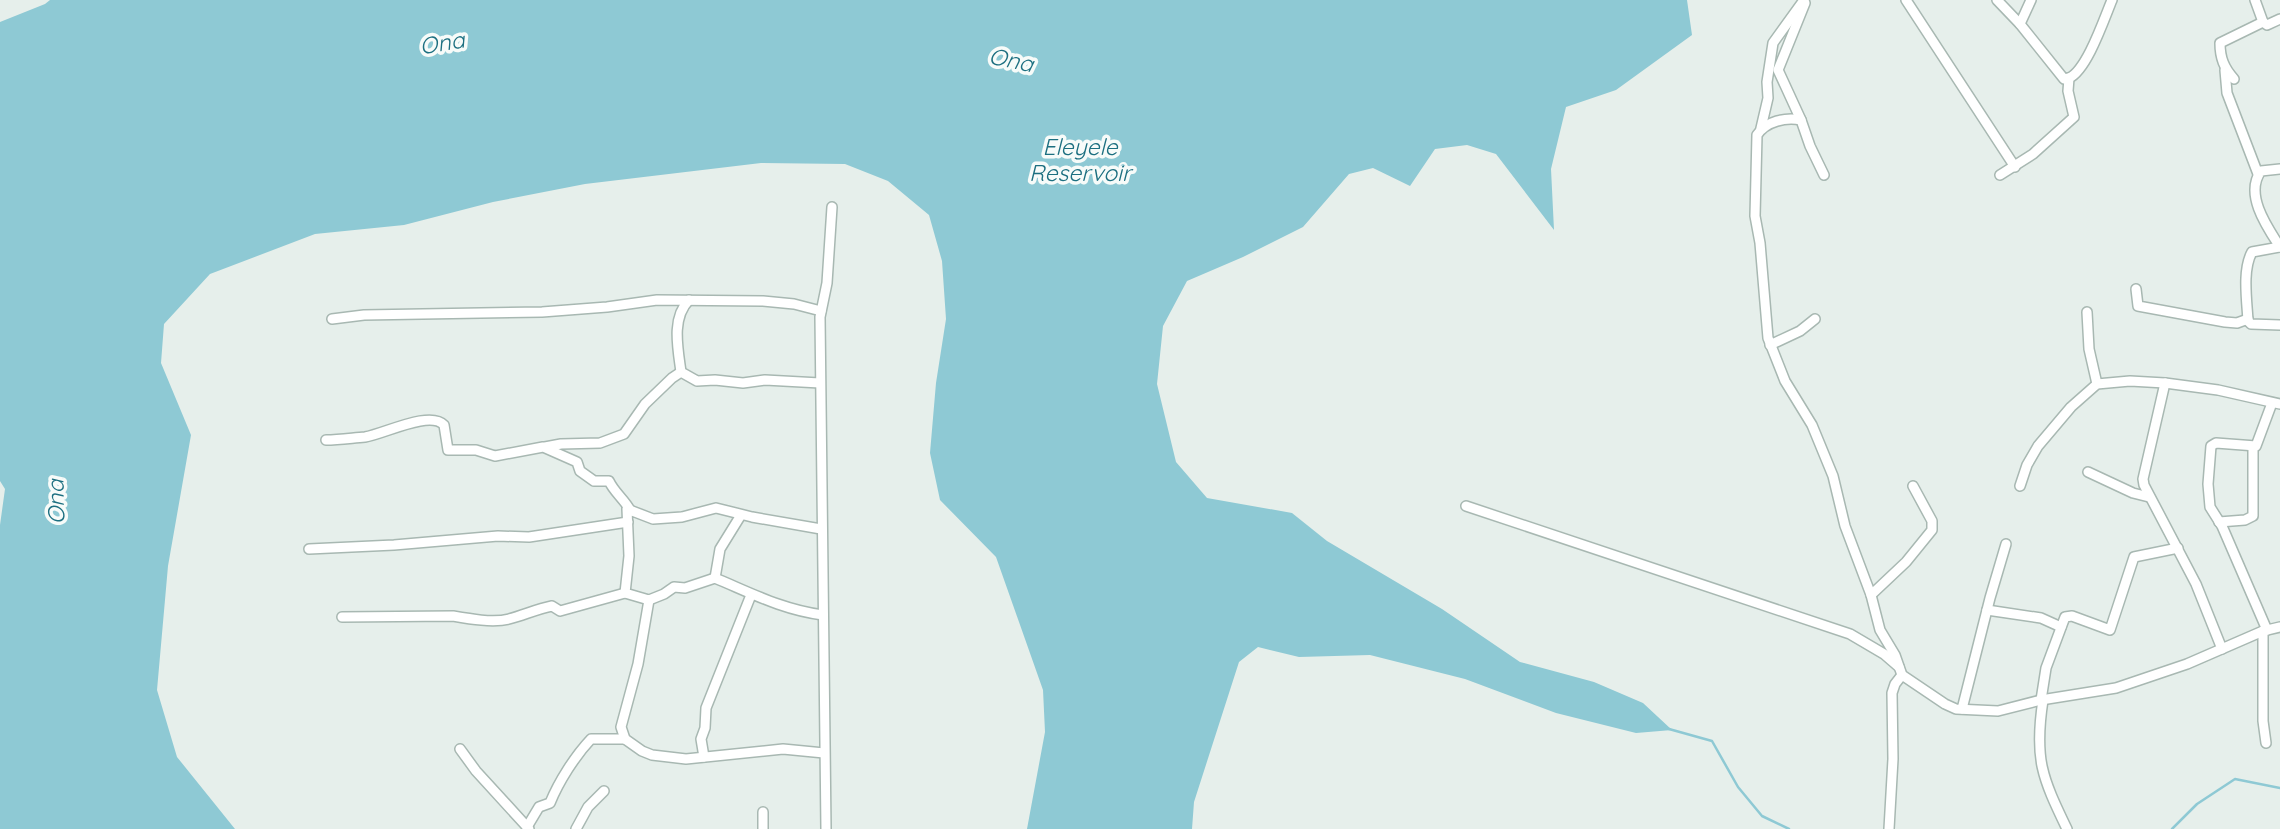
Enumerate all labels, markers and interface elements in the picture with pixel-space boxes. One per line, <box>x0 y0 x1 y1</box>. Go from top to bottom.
water label: Ona <box>417 25 467 60</box>
water label: Ona <box>986 41 1037 79</box>
water label: Eleyele Reservoir <box>1029 132 1134 187</box>
water label: Ona <box>41 478 70 525</box>

